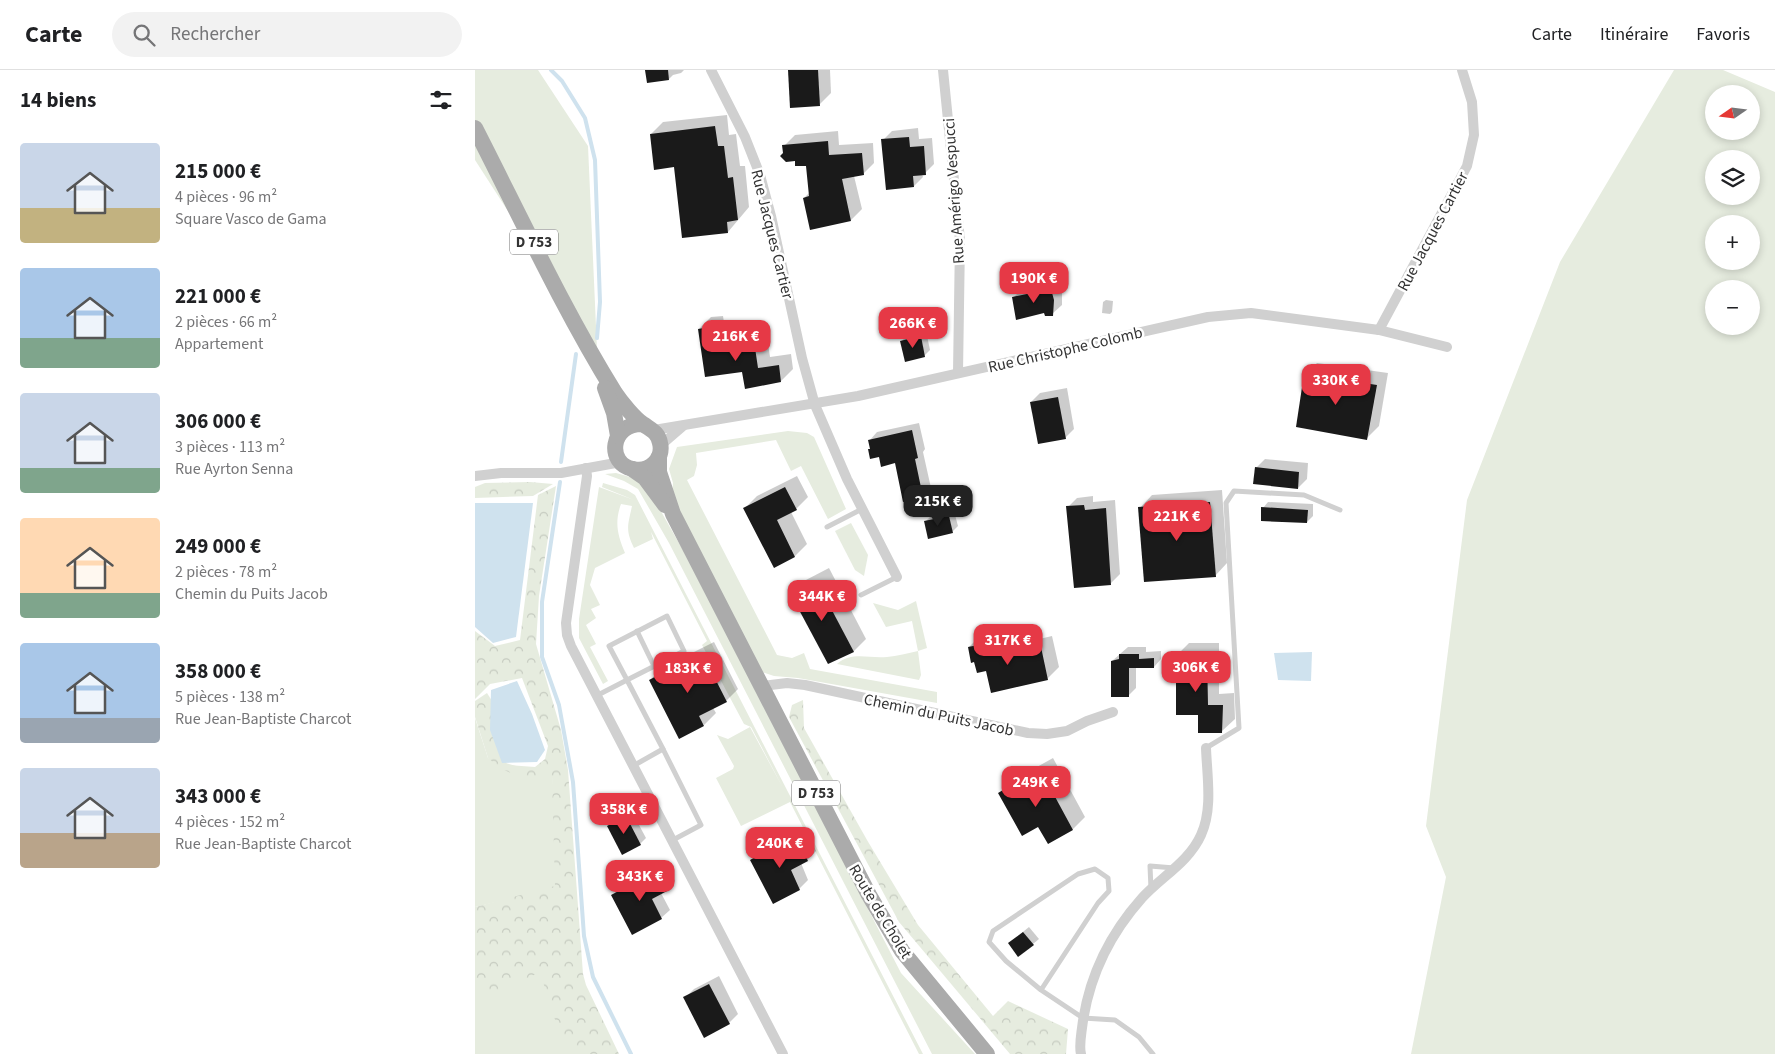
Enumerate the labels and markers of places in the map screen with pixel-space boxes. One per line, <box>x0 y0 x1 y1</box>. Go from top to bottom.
pin: 190K € <box>993 262 1075 304</box>
pin: 266K € <box>872 306 954 349</box>
pin: 216K € <box>695 320 777 362</box>
pin: 330K € <box>1295 364 1377 406</box>
pin: 215K € <box>897 484 979 527</box>
pin: 221K € <box>1136 500 1218 542</box>
pin: 344K € <box>781 580 863 622</box>
pin: 317K € <box>967 624 1049 666</box>
pin: 306K € <box>1155 650 1237 693</box>
pin: 183K € <box>647 652 729 694</box>
pin: 249K € <box>995 766 1077 808</box>
pin: 358K € <box>583 792 665 835</box>
pin: 240K € <box>739 826 821 869</box>
pin: 343K € <box>599 860 681 902</box>

